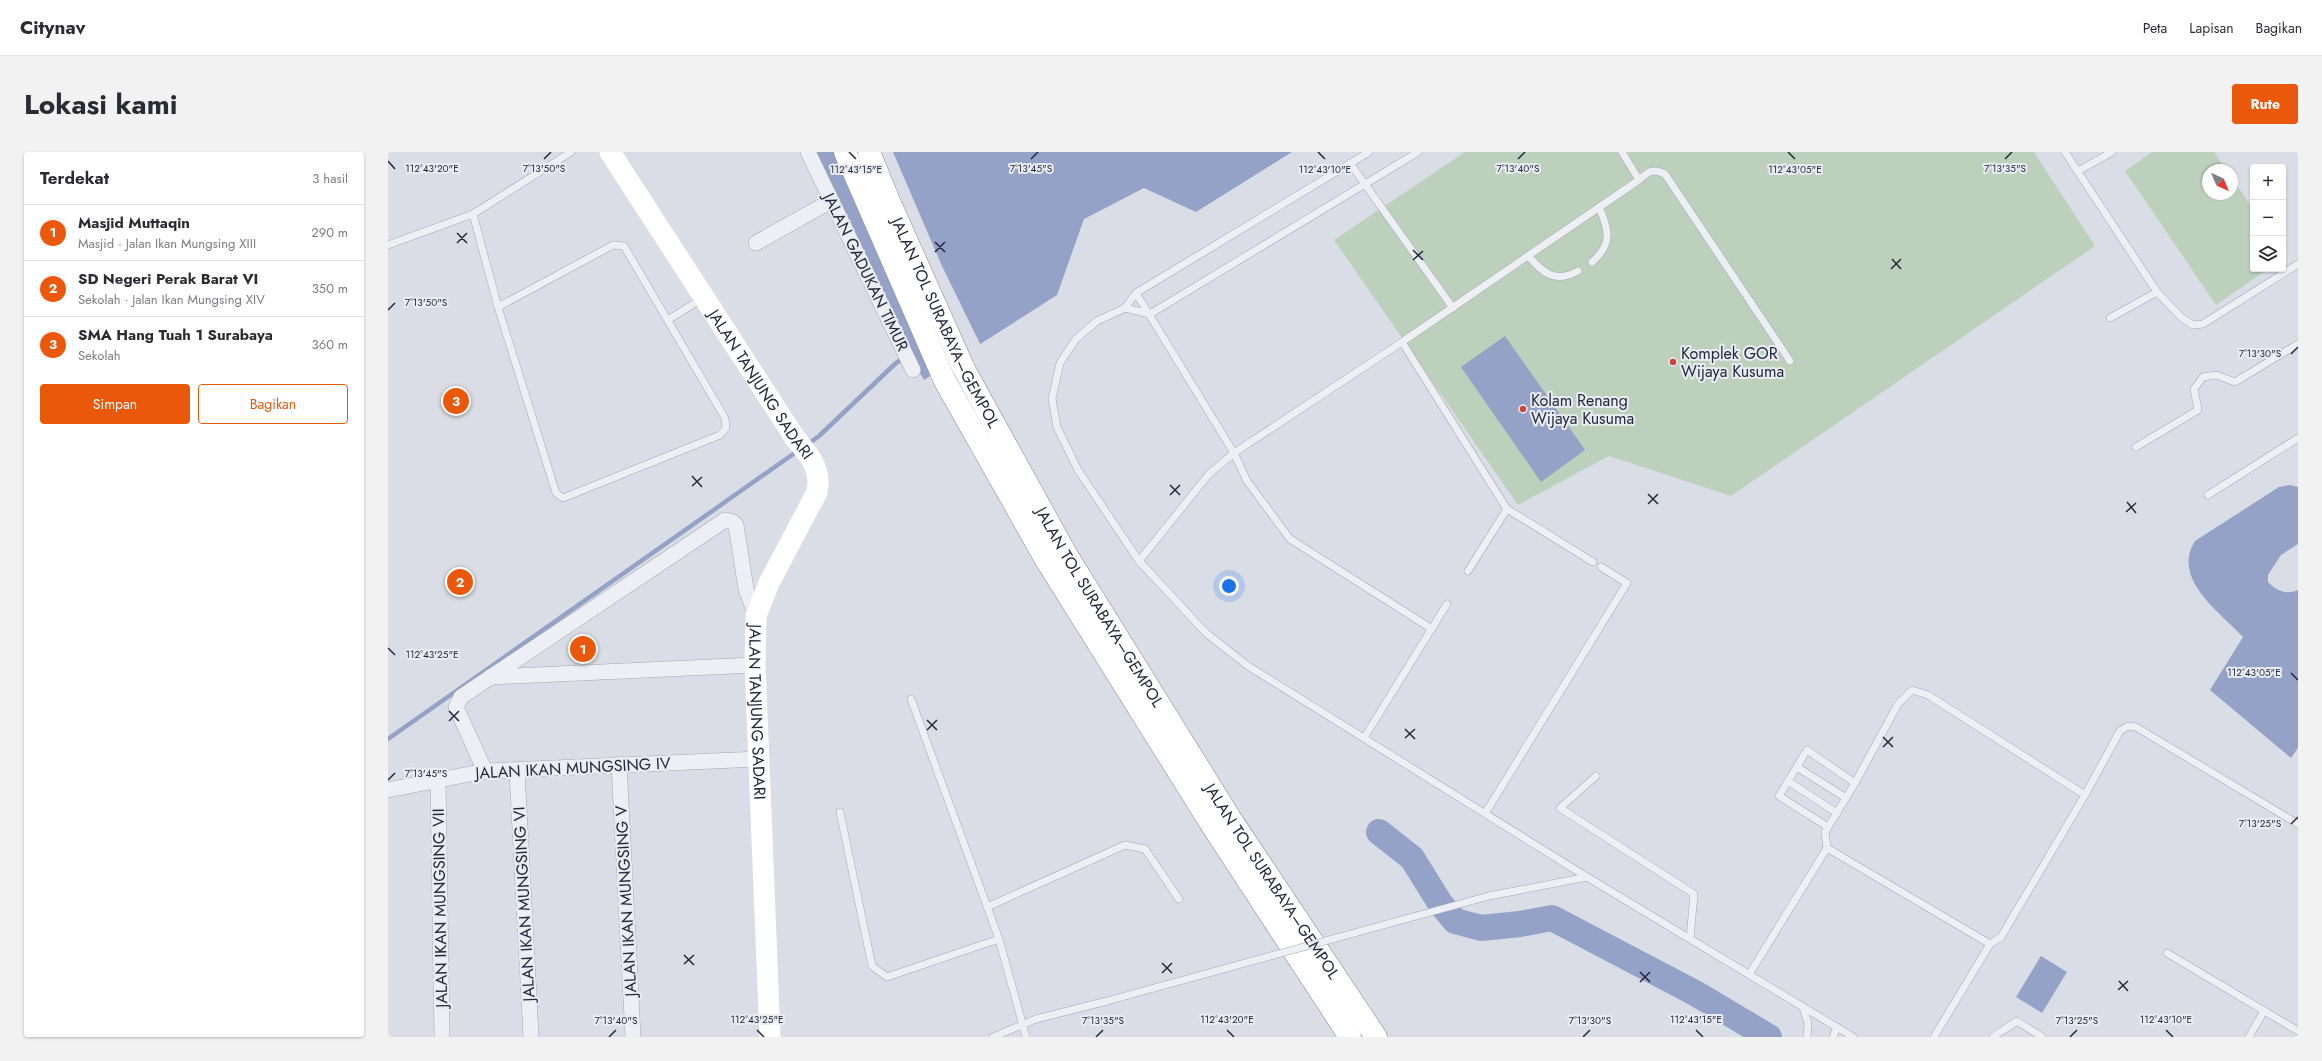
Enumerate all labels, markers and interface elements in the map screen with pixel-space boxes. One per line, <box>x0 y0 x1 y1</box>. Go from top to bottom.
text: Citynav <box>20 14 86 41</box>
text: Peta <box>2143 18 2167 38</box>
text: Lapisan <box>2189 18 2234 38</box>
text: Bagikan <box>2256 18 2302 38</box>
text: Lokasi kami <box>24 84 177 125</box>
button: Rute <box>2232 84 2298 124</box>
text: 112°43'20"E <box>405 161 459 176</box>
text: 7°13'50"S <box>523 161 566 176</box>
text: 7°13'45"S <box>1010 161 1053 176</box>
text: 7°13'40"S <box>1497 161 1540 176</box>
text: 7°13'35"S <box>1984 161 2027 176</box>
text: 112°43'15"E <box>830 162 882 177</box>
text: 112°43'10"E <box>1299 162 1351 177</box>
text: 112°43'05"E <box>1768 162 1822 177</box>
north arrow <box>2202 164 2238 200</box>
map controls <box>2250 164 2286 272</box>
button: + <box>2250 164 2286 200</box>
text: Terdekat <box>40 166 109 190</box>
text: 3 hasil <box>312 169 348 188</box>
street label: JALAN GADUKAN TIMUR <box>817 187 914 355</box>
button: − <box>2250 200 2286 236</box>
text: Masjid Muttaqin <box>78 212 190 234</box>
street label: JALAN TOL SURABAYA–GEMPOL <box>885 212 1006 432</box>
text: 1 <box>50 223 56 242</box>
text: 290 m <box>311 223 348 242</box>
text: Masjid · Jalan Ikan Mungsing XIII <box>78 234 256 253</box>
button: layers <box>2250 236 2286 272</box>
text: SD Negeri Perak Barat VI <box>78 268 258 290</box>
text: 2 <box>49 279 57 298</box>
text: 350 m <box>312 279 348 298</box>
text: Sekolah · Jalan Ikan Mungsing XIV <box>78 290 265 309</box>
text: 7°13'50"S <box>405 295 448 310</box>
street label: JALAN TANJUNG SADARI <box>702 303 819 463</box>
text: SMA Hang Tuah 1 Surabaya <box>78 324 273 346</box>
text: 3 <box>49 335 57 354</box>
text: 360 m <box>312 335 348 354</box>
place label: Komplek GOR Wijaya Kusuma <box>1681 342 1784 383</box>
text: Sekolah <box>78 346 121 365</box>
text: 7°13'30"S <box>2239 346 2282 361</box>
marker: Komplek GOR Wijaya Kusuma <box>1668 357 1678 367</box>
button: Simpan <box>40 384 190 424</box>
button: Bagikan <box>198 384 348 424</box>
pin: 3 <box>443 386 469 416</box>
place label: Kolam Renang Wijaya Kusuma <box>1531 389 1634 430</box>
marker: Kolam Renang Wijaya Kusuma <box>1518 404 1528 414</box>
street label: JALAN TOL SURABAYA–GEMPOL <box>1030 501 1170 712</box>
pin: 2 <box>447 567 473 597</box>
your location <box>1219 576 1239 596</box>
street label: JALAN TANJUNG SADARI <box>743 622 772 800</box>
pin: 1 <box>570 634 596 664</box>
text: 112°43'25"E <box>405 647 459 662</box>
text: 112°43'05"E <box>2227 665 2281 680</box>
street label: JALAN IKAN MUNGSING IV <box>473 751 671 785</box>
text: 7°13'45"S <box>405 766 448 781</box>
street label: JALAN TOL SURABAYA–GEMPOL <box>1199 777 1346 984</box>
street label: JALAN IKAN MUNGSING V <box>609 804 643 999</box>
street label: JALAN IKAN MUNGSING VI <box>507 806 541 1004</box>
street label: JALAN IKAN MUNGSING VII <box>427 808 453 1010</box>
text: 7°13'25"S <box>2239 816 2282 831</box>
text: 112°43'25"E <box>730 1012 784 1027</box>
text: 112°43'20"E <box>1200 1012 1254 1027</box>
text: 112°43'15"E <box>1670 1012 1722 1027</box>
text: 112°43'10"E <box>2140 1012 2192 1027</box>
text: 7°13'40"S <box>595 1013 638 1028</box>
text: 7°13'35"S <box>1082 1013 1125 1028</box>
text: 7°13'30"S <box>1569 1013 1612 1028</box>
text: 7°13'25"S <box>2056 1013 2099 1028</box>

